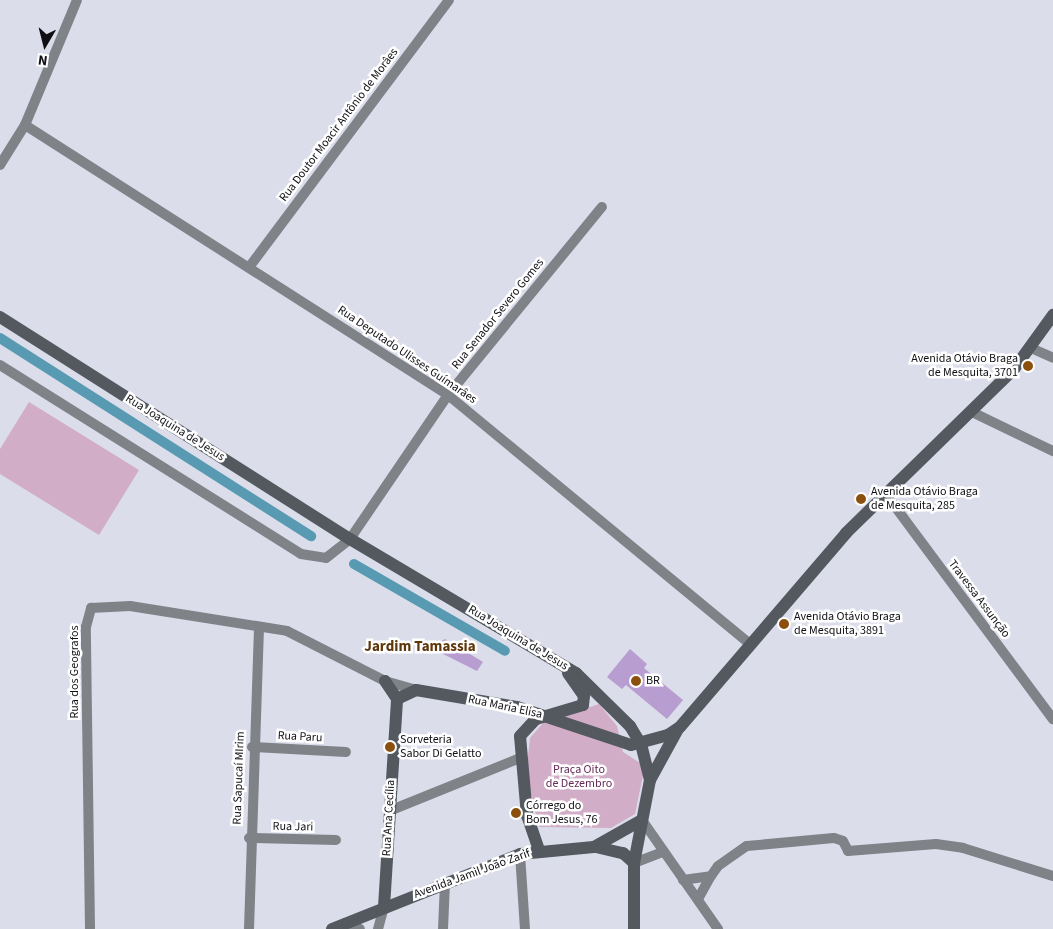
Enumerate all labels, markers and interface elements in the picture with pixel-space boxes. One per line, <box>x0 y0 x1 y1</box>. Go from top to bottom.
north arrow <box>20 20 70 70</box>
street label: Rua Doutor Moacir Antônio de Morâes <box>277 45 401 205</box>
text: N <box>37 49 49 70</box>
street label: Rua Senador Severo Gomes <box>449 256 547 372</box>
street label: Rua Deputado Ulisses Guímarâes <box>335 303 479 407</box>
place label: Avenida Otávio Braga de Mesquita, 3701 <box>911 352 1018 380</box>
marker: Avenida Otávio Braga de Mesquita, 3701 <box>1022 360 1034 372</box>
street label: Rua Joaquina de Jesus <box>123 392 227 464</box>
place label: Avenida Otávio Braga de Mesquita, 285 <box>871 485 978 513</box>
marker: Avenida Otávio Braga de Mesquita, 285 <box>855 493 867 505</box>
street label: Travessa Assunção <box>945 557 1013 641</box>
street label: Rua Joaquina de Jesus <box>465 602 571 674</box>
place label: Avenida Otávio Braga de Mesquita, 3891 <box>794 610 901 638</box>
marker: Avenida Otávio Braga de Mesquita, 3891 <box>778 618 790 630</box>
street label: Rua dos Geografos <box>68 625 82 719</box>
district label: Jardim Tamassia <box>364 638 476 656</box>
place label: BR <box>646 674 660 688</box>
marker: BR <box>630 675 642 687</box>
street label: Rua Maria Elisa <box>467 692 543 722</box>
street label: Rua Paru <box>277 729 323 745</box>
street label: Rua Sapucaí MIrim <box>230 731 248 825</box>
place label: Sorveteria Sabor Di Gelatto <box>400 733 481 761</box>
marker: Sorveteria Sabor Di Gelatto <box>384 741 396 753</box>
park label: Praça Oito de Dezembro <box>546 763 612 791</box>
street label: Rua Ana Cecília <box>380 779 398 857</box>
place label: Córrego do Bom Jesus, 76 <box>526 799 598 827</box>
marker: Córrego do Bom Jesus, 76 <box>510 807 522 819</box>
street label: Rua Jari <box>273 819 313 835</box>
street label: Avenida Jamil João Zarif <box>412 846 532 902</box>

